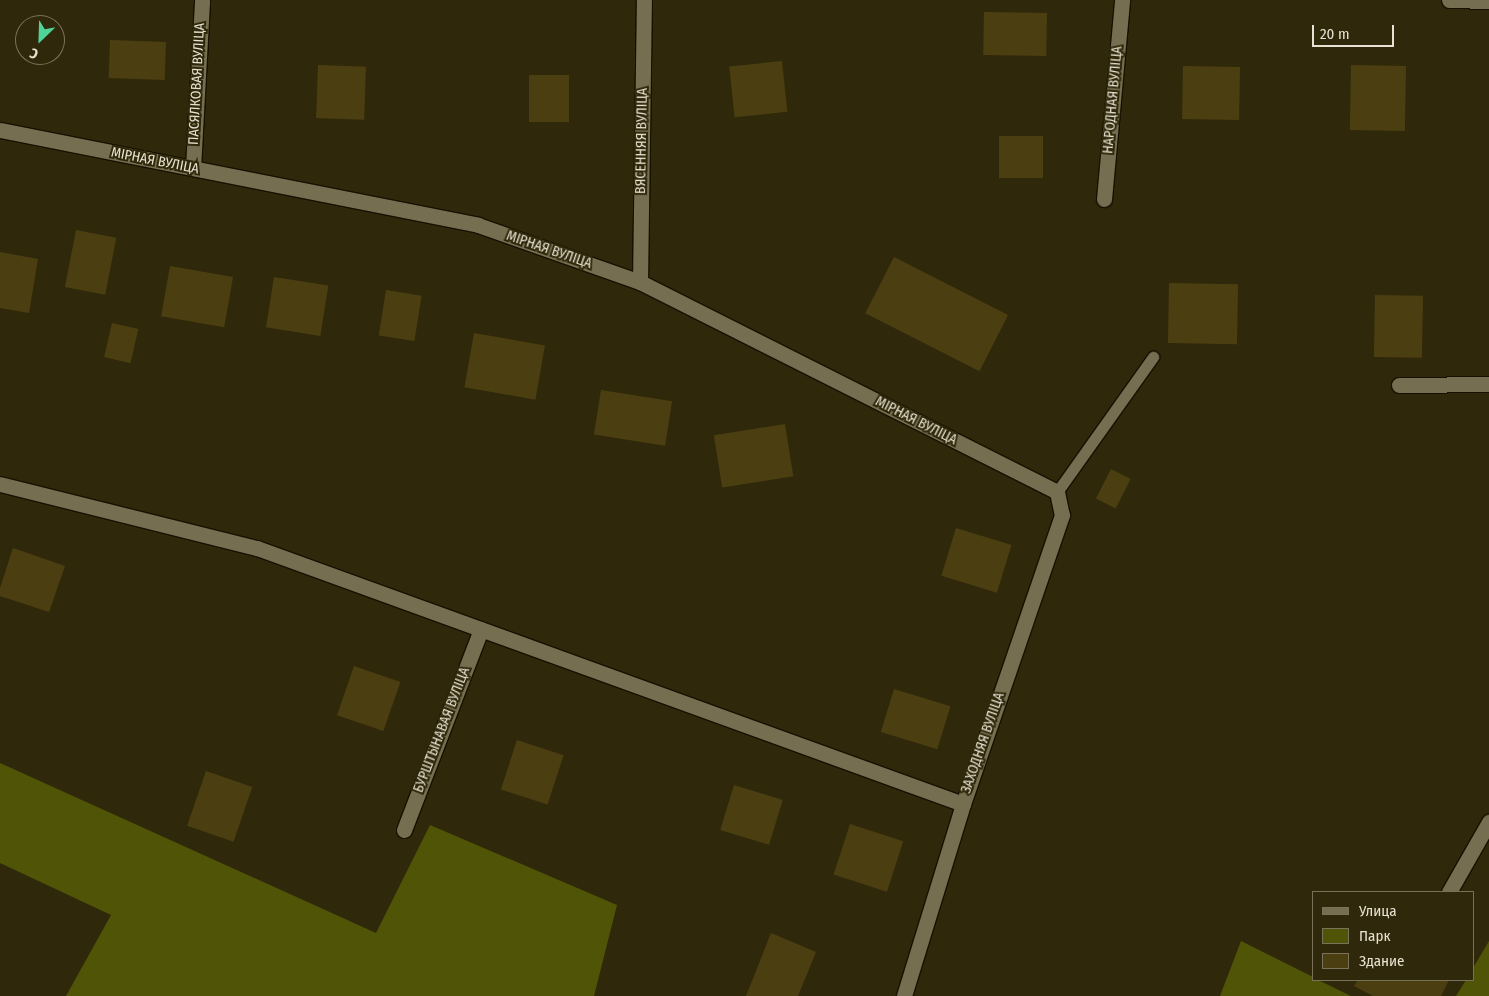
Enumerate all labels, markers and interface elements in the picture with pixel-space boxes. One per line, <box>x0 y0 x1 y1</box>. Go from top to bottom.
north arrow <box>15 15 65 65</box>
scale bar <box>1314 15 1396 47</box>
street label: ПАСЯЛКОВАЯ ВУЛІЦА <box>185 23 209 145</box>
text: 20 m <box>1320 25 1350 43</box>
text: С <box>27 44 41 63</box>
street label: НАРОДНАЯ ВУЛІЦА <box>1100 45 1126 155</box>
street label: ВЯСЕННЯЯ ВУЛІЦА <box>633 88 651 194</box>
street label: МІРНАЯ ВУЛІЦА <box>110 144 200 178</box>
street label: МІРНАЯ ВУЛІЦА <box>504 228 594 272</box>
street label: МІРНАЯ ВУЛІЦА <box>872 393 960 449</box>
street label: БУРШТЫНАВАЯ ВУЛІЦА <box>410 665 474 795</box>
street label: ЗАХОДНЯЯ ВУЛІЦА <box>958 690 1008 796</box>
legend <box>1312 891 1474 981</box>
text: Улица <box>1359 902 1397 920</box>
text: Парк <box>1359 927 1390 945</box>
text: Здание <box>1359 952 1405 970</box>

